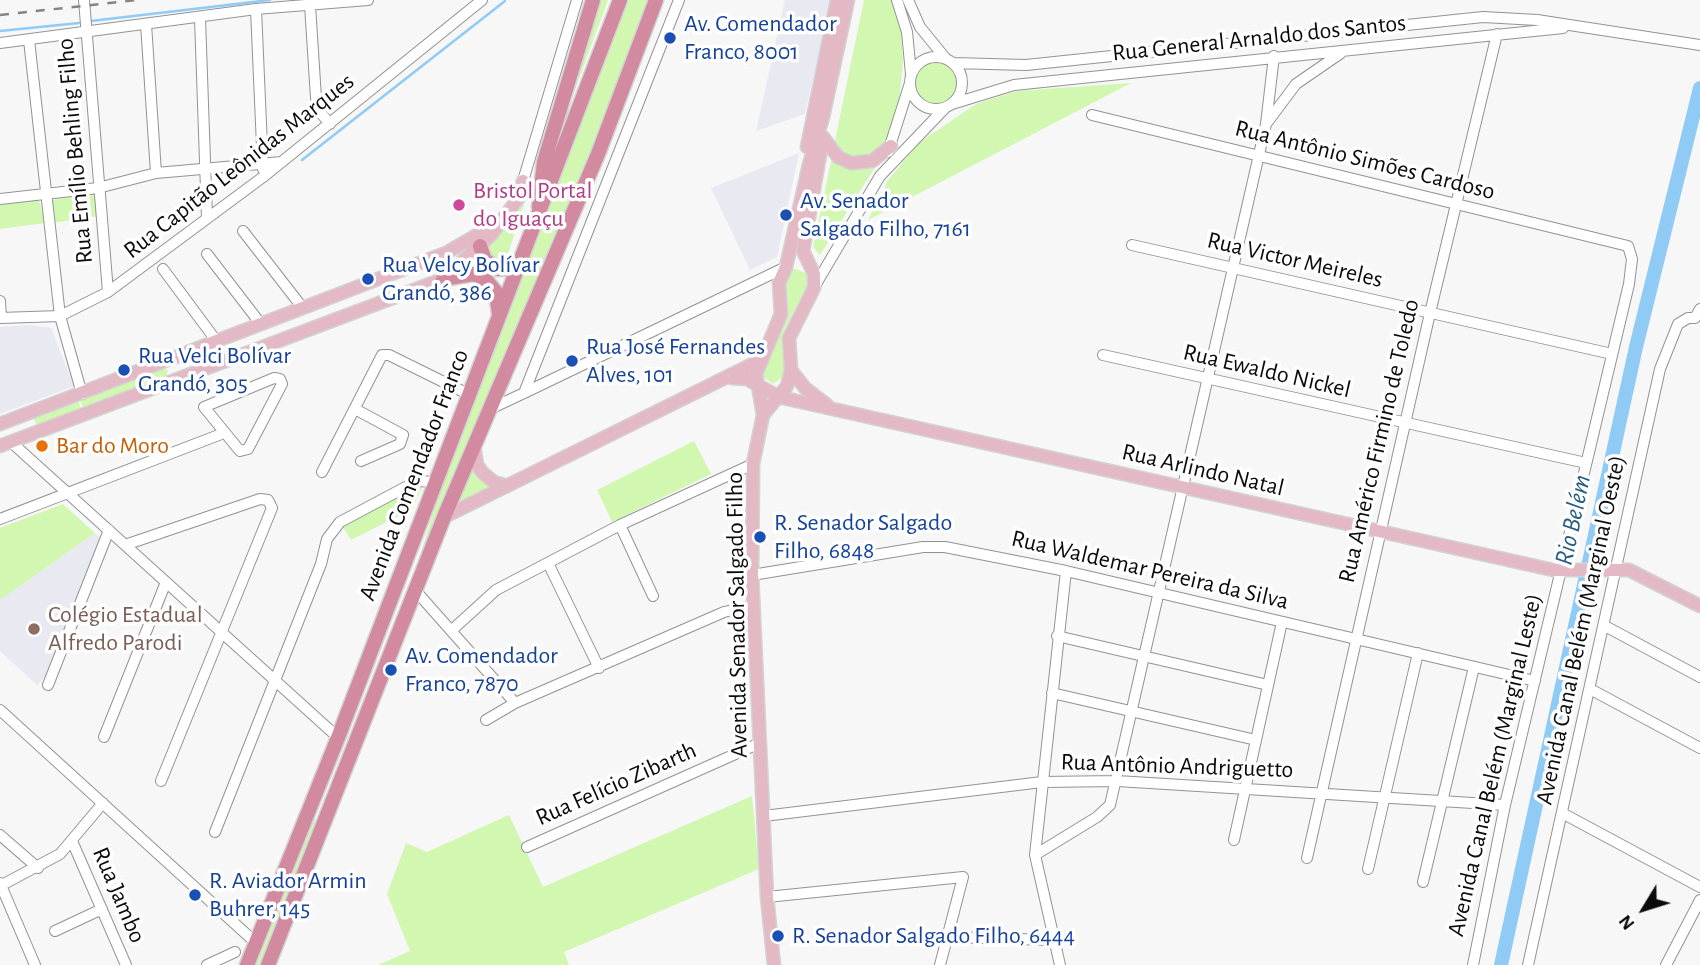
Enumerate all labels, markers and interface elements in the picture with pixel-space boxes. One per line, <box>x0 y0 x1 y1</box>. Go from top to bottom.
street label: Rua General Arnaldo dos Santos <box>1111 8 1407 68</box>
place label: Av. Comendador Franco, 8001 <box>684 10 837 66</box>
marker: Av. Comendador Franco, 8001 <box>662 30 678 46</box>
street label: Rua Emílio Behling Filho <box>51 37 99 265</box>
street label: Rua Capitão Leônidas Marques <box>118 67 360 265</box>
street label: Rua Antônio Simões Cardoso <box>1232 114 1498 206</box>
place label: Bristol Portal do Iguaçu <box>473 177 593 233</box>
place label: Av. Senador Salgado Filho, 7161 <box>800 187 971 243</box>
marker: Bristol Portal do Iguaçu <box>451 197 467 213</box>
marker: Av. Senador Salgado Filho, 7161 <box>778 207 794 223</box>
street label: Rua Victor Meireles <box>1204 226 1386 294</box>
place label: Rua Velcy Bolívar Grandó, 386 <box>382 251 540 307</box>
marker: Rua Velcy Bolívar Grandó, 386 <box>360 271 376 287</box>
street label: Rua Américo Firmino de Toledo <box>1332 296 1426 586</box>
place label: Rua José Fernandes Alves, 101 <box>586 333 765 389</box>
street label: Rua Ewaldo Nickel <box>1180 338 1354 404</box>
place label: Rua Velci Bolívar Grandó, 305 <box>138 342 291 398</box>
street label: Avenida Comendador Franco <box>353 345 475 605</box>
marker: Rua José Fernandes Alves, 101 <box>564 353 580 369</box>
marker: Rua Velci Bolívar Grandó, 305 <box>116 362 132 378</box>
place label: Bar do Moro <box>56 432 169 460</box>
street label: Rua Arlindo Natal <box>1119 437 1287 503</box>
marker: Bar do Moro <box>34 438 50 454</box>
street label: Avenida Canal Belém (Marginal Oeste) <box>1530 453 1632 807</box>
street label: Avenida Senador Salgado Filho <box>720 472 754 758</box>
water label: Rio Belém <box>1548 472 1598 568</box>
place label: R. Senador Salgado Filho, 6848 <box>774 509 952 565</box>
street label: Rua Waldemar Pereira da Silva <box>1009 524 1291 616</box>
marker: R. Senador Salgado Filho, 6848 <box>752 529 768 545</box>
street label: Avenida Canal Belém (Marginal Leste) <box>1442 591 1548 939</box>
place label: Colégio Estadual Alfredo Parodi <box>48 601 203 657</box>
marker: Colégio Estadual Alfredo Parodi <box>26 621 42 637</box>
place label: Av. Comendador Franco, 7870 <box>405 642 558 698</box>
marker: Av. Comendador Franco, 7870 <box>383 662 399 678</box>
street label: Rua Felício Zibarth <box>531 736 701 832</box>
street label: Rua Antônio Andriguetto <box>1060 748 1294 784</box>
street label: Rua Jambo <box>86 843 152 947</box>
place label: R. Aviador Armin Buhrer, 145 <box>209 867 367 923</box>
north arrow <box>1609 874 1679 944</box>
marker: R. Aviador Armin Buhrer, 145 <box>187 887 203 903</box>
text: N <box>1616 911 1639 933</box>
place label: R. Senador Salgado Filho, 6444 <box>792 922 1075 950</box>
marker: R. Senador Salgado Filho, 6444 <box>770 928 786 944</box>

